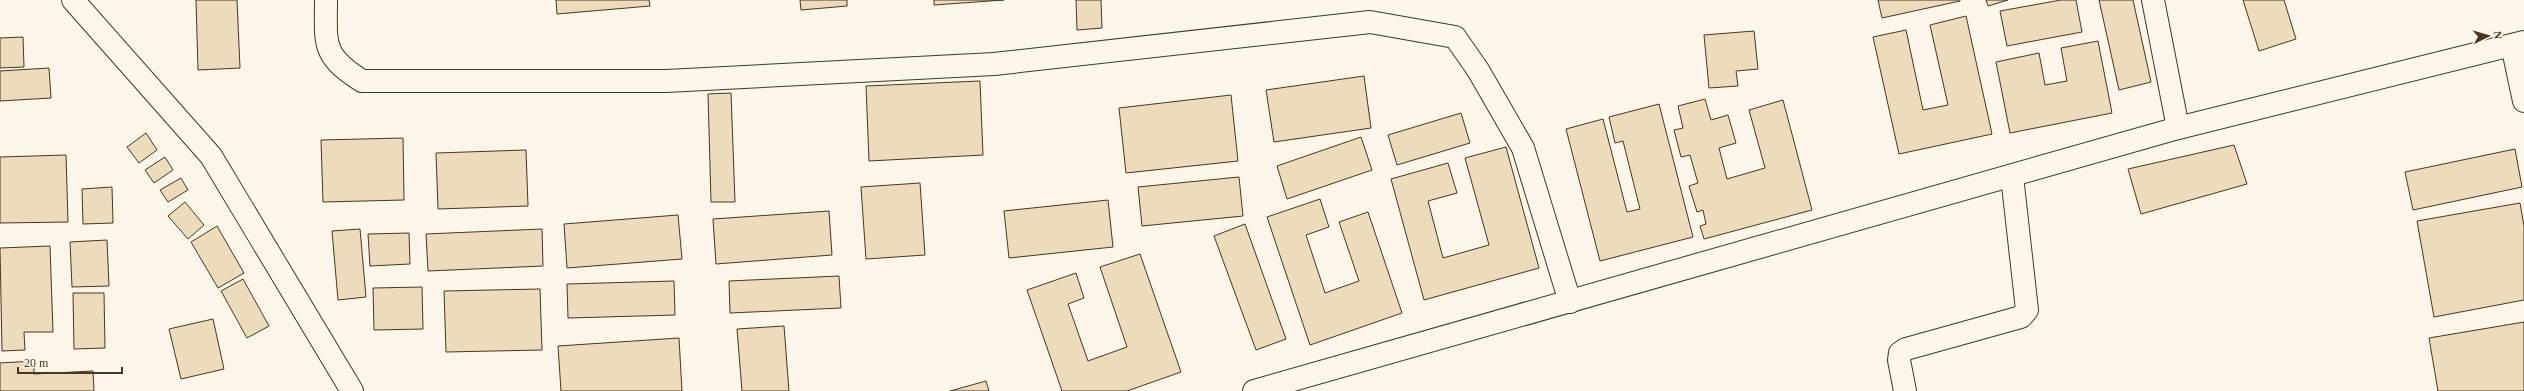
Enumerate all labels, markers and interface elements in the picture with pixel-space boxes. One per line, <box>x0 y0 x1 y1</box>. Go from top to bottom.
north arrow <box>2468 16 2508 56</box>
text: N <box>2492 31 2504 40</box>
scale bar <box>18 349 122 375</box>
text: 20 m <box>24 356 49 370</box>

